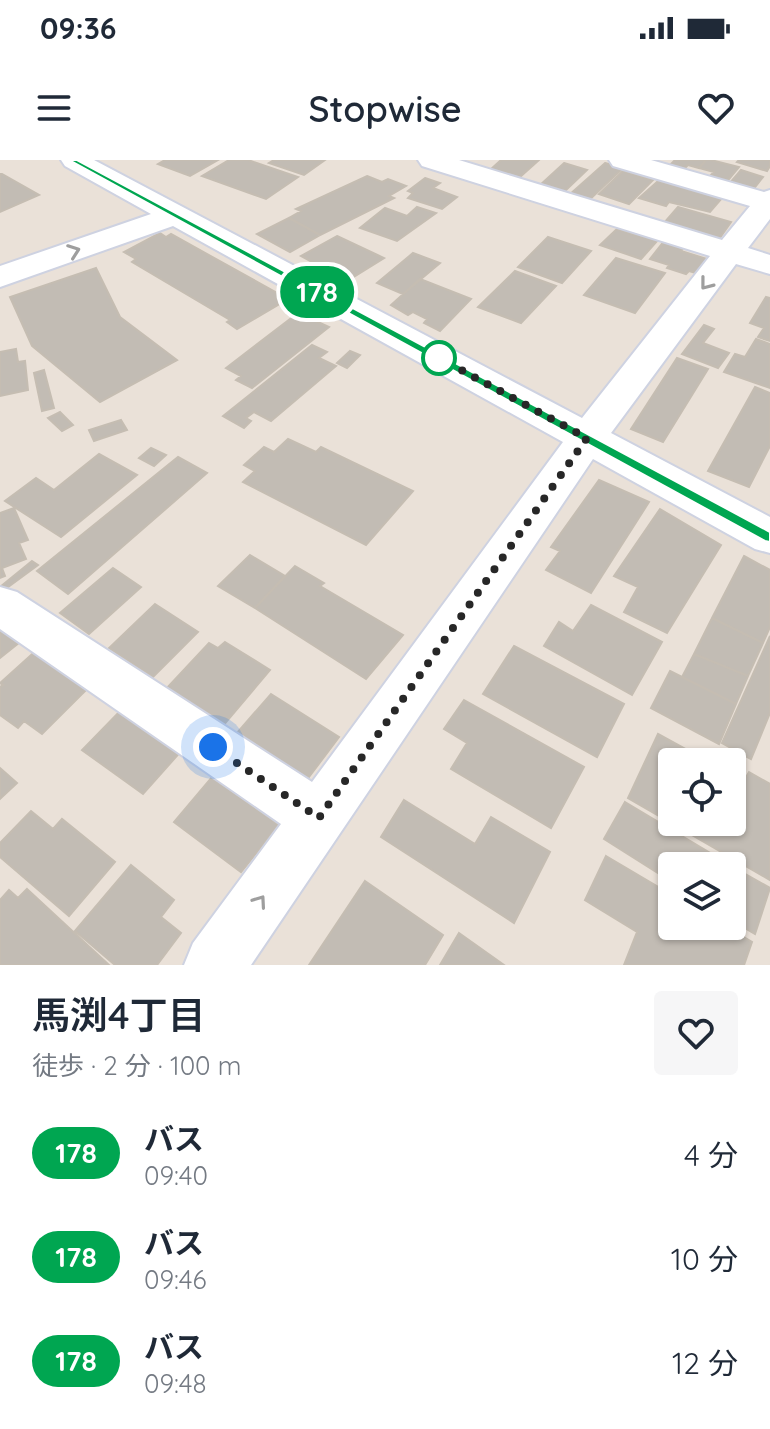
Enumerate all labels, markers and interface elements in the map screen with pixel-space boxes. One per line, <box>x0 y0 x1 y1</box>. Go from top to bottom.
text: 09:36 <box>40 9 116 47</box>
icon: menu <box>32 86 76 130</box>
text: Stopwise <box>308 86 462 131</box>
icon: heart <box>694 86 738 130</box>
one-way arrow <box>66 244 80 261</box>
line badge: 178 <box>271 266 363 318</box>
text: 178 <box>296 274 338 309</box>
one-way arrow <box>701 275 716 289</box>
unlabelled marker <box>422 341 456 375</box>
your location <box>193 727 233 767</box>
map controls <box>658 748 746 940</box>
button: locate <box>658 748 746 836</box>
button: layers <box>658 852 746 940</box>
one-way arrow <box>250 896 265 910</box>
text: 馬渕4丁目 <box>32 991 206 1039</box>
button: heart <box>654 991 738 1075</box>
text: 徒歩 · 2 分 · 100 m <box>32 1049 241 1082</box>
text: バス <box>144 1120 204 1158</box>
text: 178 <box>55 1135 97 1170</box>
text: 4 分 <box>684 1136 738 1174</box>
text: 09:40 <box>144 1159 208 1192</box>
text: バス <box>144 1224 204 1262</box>
text: 178 <box>55 1239 97 1274</box>
text: 10 分 <box>671 1240 738 1278</box>
text: 09:46 <box>144 1263 207 1296</box>
text: バス <box>144 1328 204 1366</box>
text: 178 <box>55 1343 97 1378</box>
text: 12 分 <box>672 1344 738 1382</box>
text: 09:48 <box>144 1367 207 1400</box>

